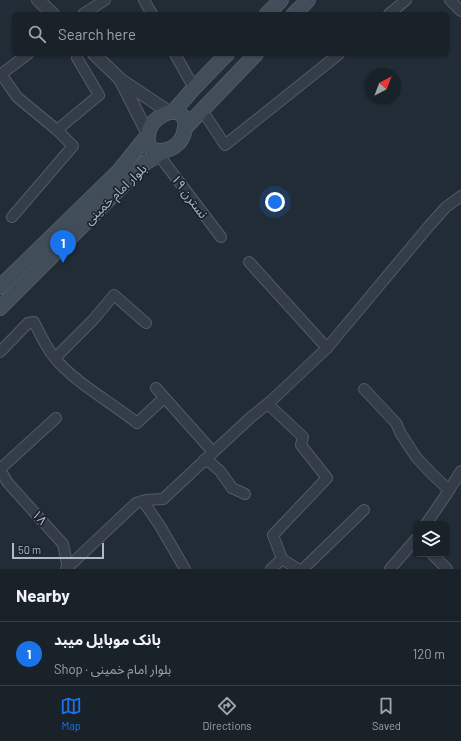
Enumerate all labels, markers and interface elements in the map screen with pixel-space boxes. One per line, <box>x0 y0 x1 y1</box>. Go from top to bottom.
search box <box>12 12 449 56</box>
icon: search <box>26 23 48 45</box>
text: Search here <box>58 25 136 43</box>
north arrow <box>365 68 401 104</box>
street label: بلوار امام خمینی <box>80 160 151 229</box>
street label: نسترن ۱۹ <box>167 171 212 222</box>
your location <box>265 192 285 212</box>
pin: 1 <box>50 230 76 263</box>
street label: ۱۸ <box>29 506 51 528</box>
map controls <box>413 521 449 557</box>
button: layers <box>413 521 449 557</box>
scale bar <box>12 541 104 560</box>
text: 50 m <box>18 543 41 556</box>
text: Nearby <box>16 585 70 605</box>
text: بانک موبایل میبد <box>54 630 161 648</box>
text: 1 <box>27 646 31 662</box>
text: 120 m <box>413 646 445 662</box>
text: Shop · بلوار امام خمینی <box>54 661 171 677</box>
tab: Map <box>60 695 82 732</box>
tab: Directions <box>202 695 252 732</box>
tab: Saved <box>372 695 401 732</box>

